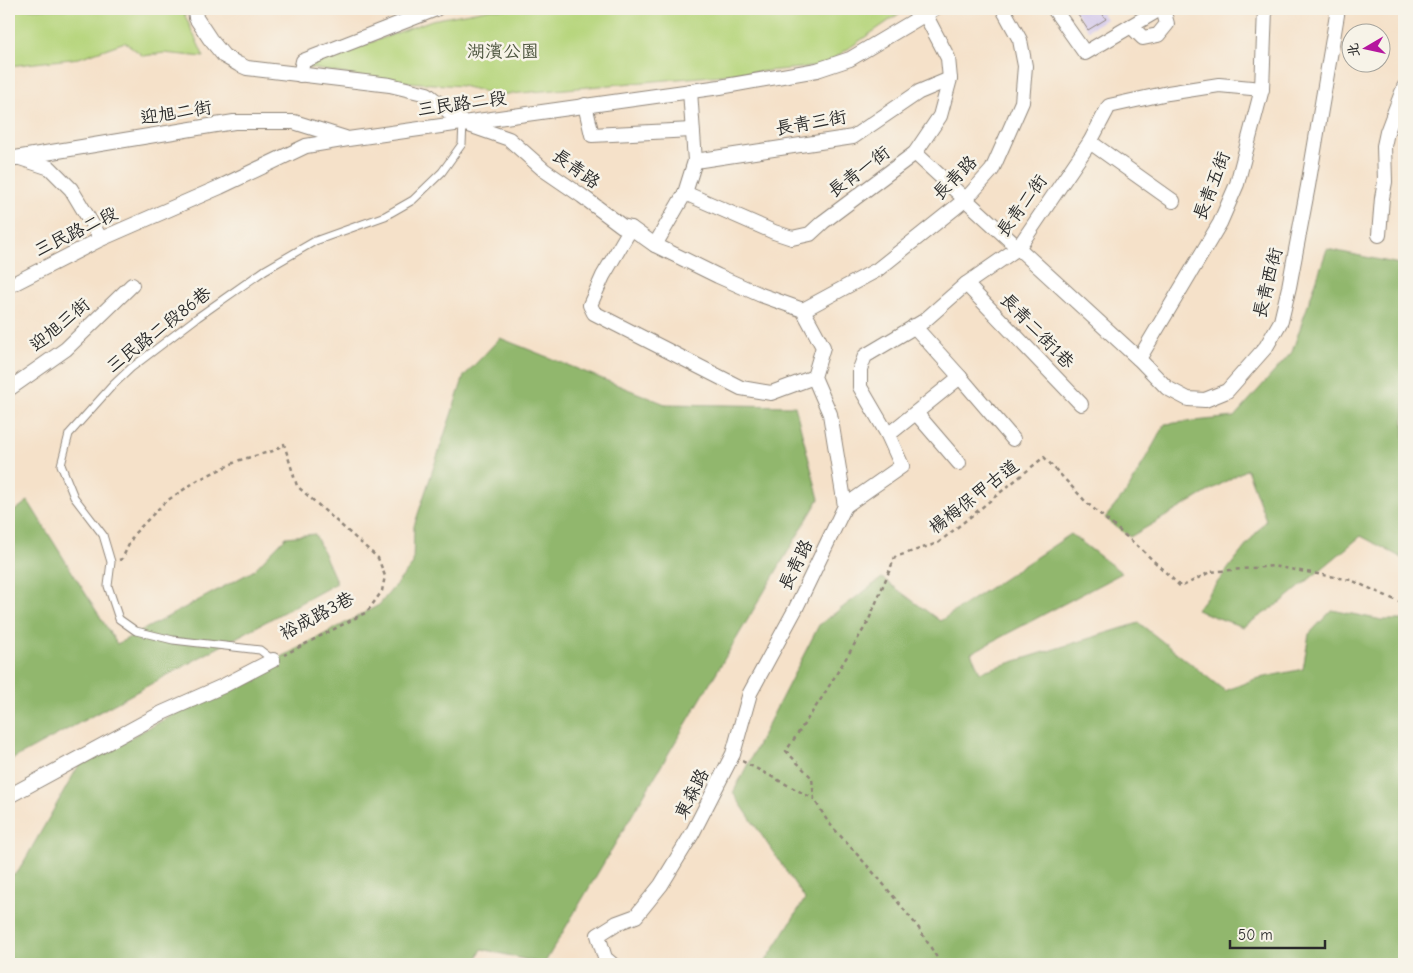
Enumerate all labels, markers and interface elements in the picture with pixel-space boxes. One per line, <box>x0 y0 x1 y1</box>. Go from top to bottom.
north arrow <box>1340 22 1390 72</box>
park label: 湖濱公園 <box>467 41 539 62</box>
text: 北 <box>1344 42 1363 58</box>
street label: 三民路二段 <box>416 87 508 121</box>
street label: 迎旭二街 <box>139 97 213 129</box>
street label: 長青三街 <box>774 106 848 140</box>
street label: 長青一街 <box>824 142 894 202</box>
street label: 長青路 <box>548 145 604 193</box>
street label: 長青五街 <box>1189 149 1235 223</box>
street label: 長青路 <box>928 151 982 205</box>
street label: 長青二街 <box>992 171 1052 241</box>
street label: 三民路二段 <box>31 203 121 261</box>
street label: 長青西街 <box>1249 246 1287 320</box>
street label: 三民路二段86巷 <box>102 283 216 377</box>
street label: 長青二街1巷 <box>996 289 1078 373</box>
street label: 迎旭三街 <box>26 294 94 356</box>
street label: 楊梅保甲古道 <box>925 455 1023 539</box>
street label: 長青路 <box>775 536 817 594</box>
street label: 裕成路3巷 <box>276 588 358 644</box>
street label: 東森路 <box>670 765 714 823</box>
scale bar <box>1230 918 1326 950</box>
text: 50 m <box>1238 926 1273 944</box>

